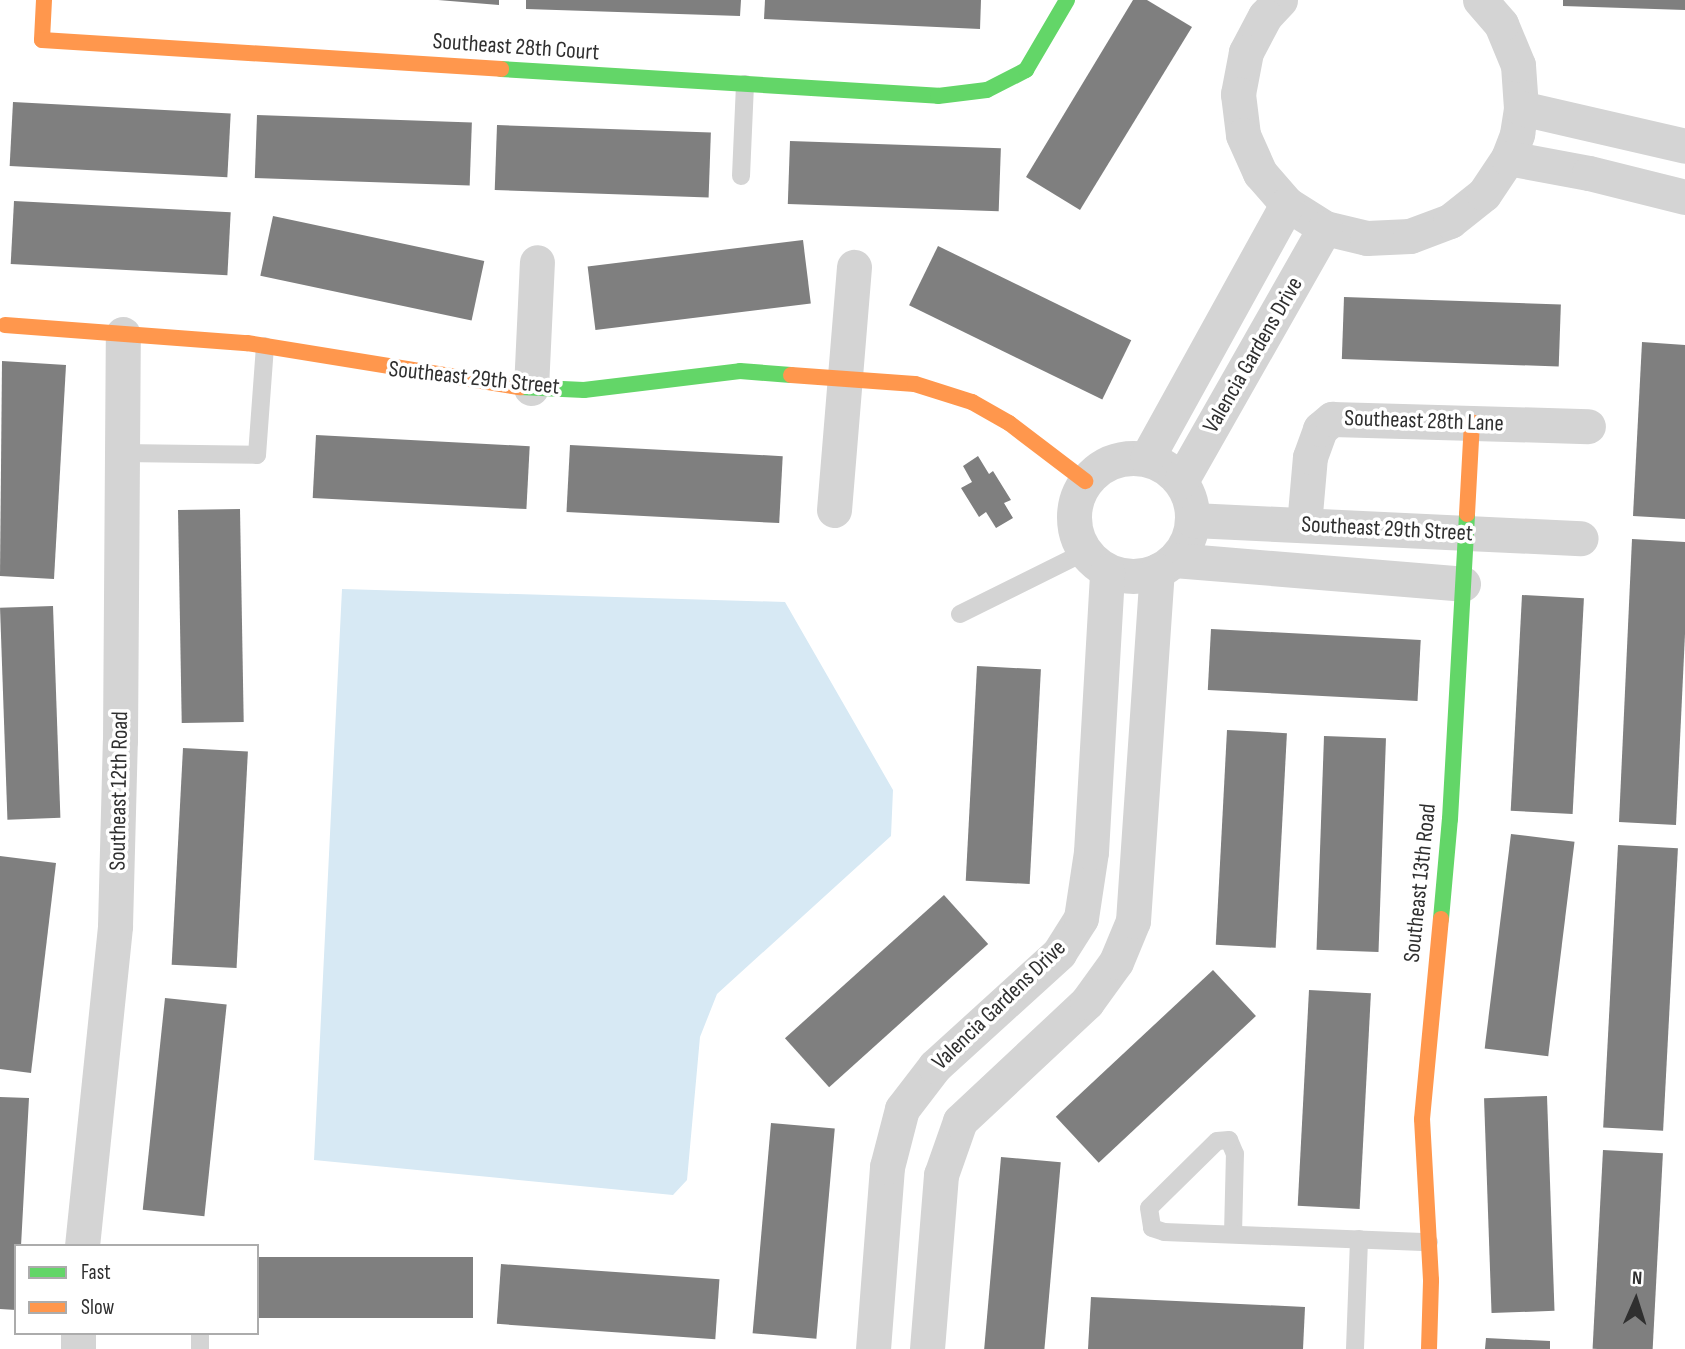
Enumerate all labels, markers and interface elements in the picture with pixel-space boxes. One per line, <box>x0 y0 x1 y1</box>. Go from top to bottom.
street label: Southeast 28th Court <box>432 27 600 67</box>
street label: Valencia Gardens Drive <box>1197 272 1309 438</box>
street label: Southeast 29th Street <box>387 355 561 401</box>
street label: Southeast 28th Lane <box>1344 404 1504 438</box>
street label: Southeast 29th Street <box>1301 511 1473 547</box>
street label: Southeast 12th Road <box>104 711 134 871</box>
street label: Southeast 13th Road <box>1398 802 1442 964</box>
street label: Valencia Gardens Drive <box>926 934 1072 1076</box>
legend <box>14 1244 259 1335</box>
text: Fast <box>81 1260 111 1285</box>
north arrow <box>1601 1265 1671 1335</box>
text: N <box>1631 1267 1643 1290</box>
text: Slow <box>81 1295 114 1320</box>

